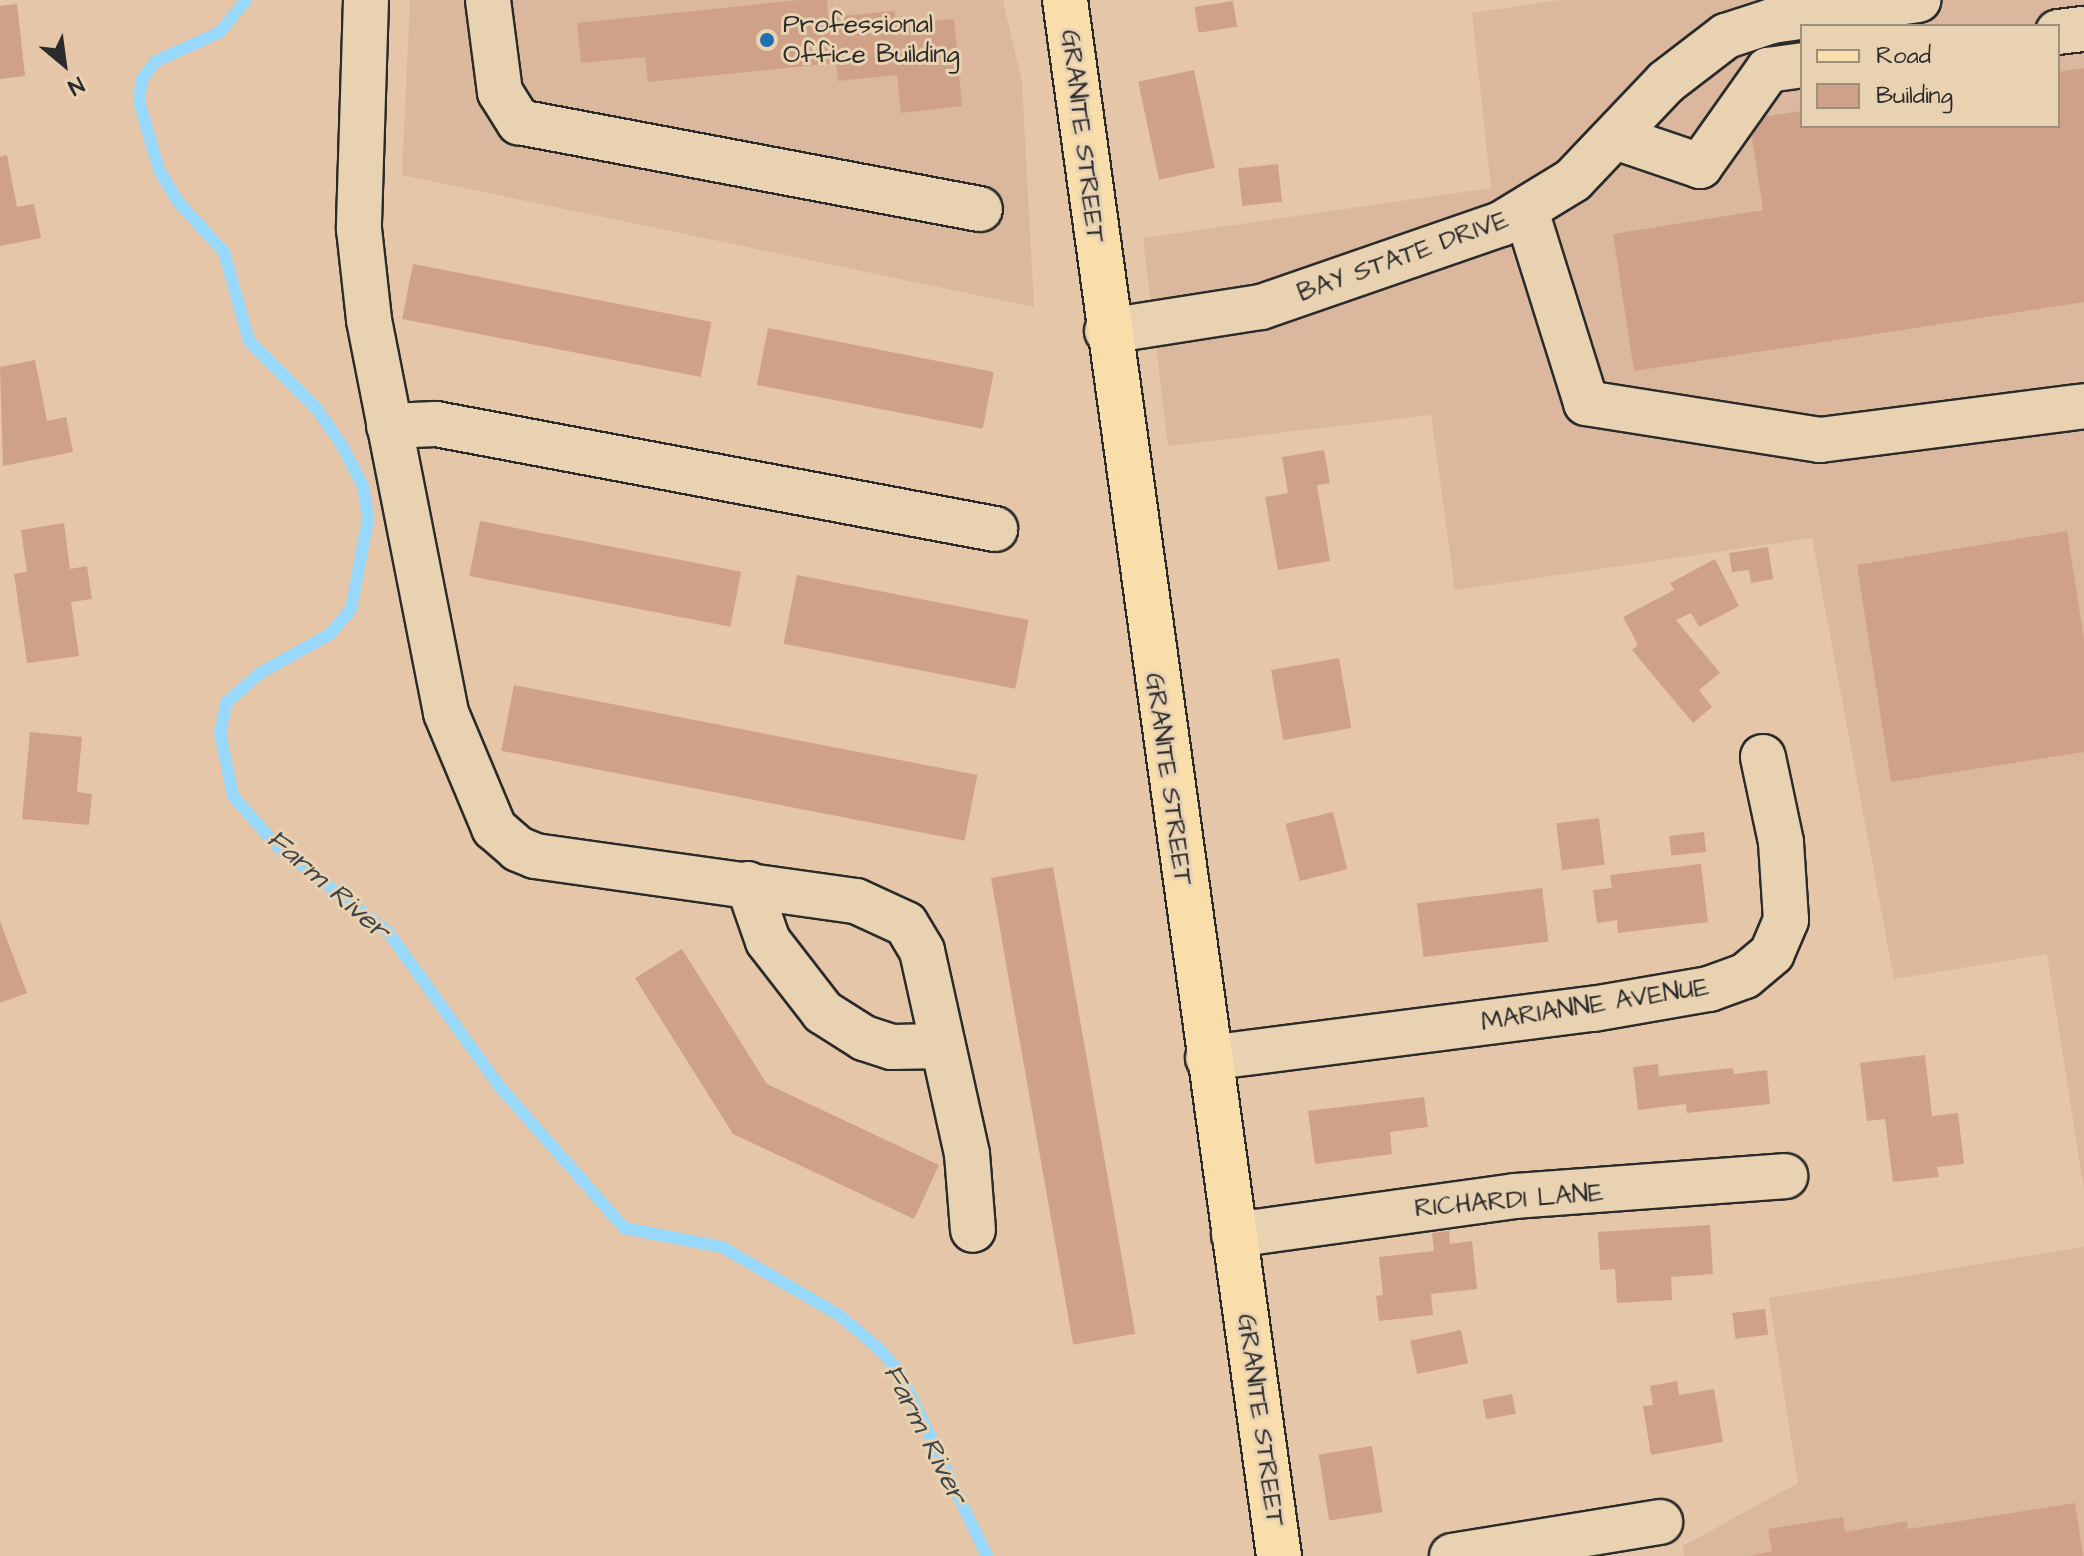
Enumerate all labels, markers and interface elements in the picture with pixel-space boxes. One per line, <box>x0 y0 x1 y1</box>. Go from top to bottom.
place label: Professional Office Building <box>783 9 960 70</box>
north arrow <box>24 24 104 104</box>
legend <box>1800 24 2060 128</box>
street label: GRANITE STREET <box>1053 28 1111 244</box>
marker: Professional Office Building <box>758 31 776 49</box>
text: Road <box>1876 39 1931 73</box>
text: N <box>62 69 89 102</box>
text: Building <box>1876 79 1953 113</box>
street label: BAY STATE DRIVE <box>1293 204 1513 310</box>
street label: GRANITE STREET <box>1138 671 1198 887</box>
water label: Farm River <box>260 823 396 947</box>
street label: MARIANNE AVENUE <box>1479 972 1711 1038</box>
street label: RICHARDI LANE <box>1413 1177 1605 1225</box>
street label: GRANITE STREET <box>1230 1312 1290 1528</box>
water label: Farm River <box>876 1359 974 1509</box>

